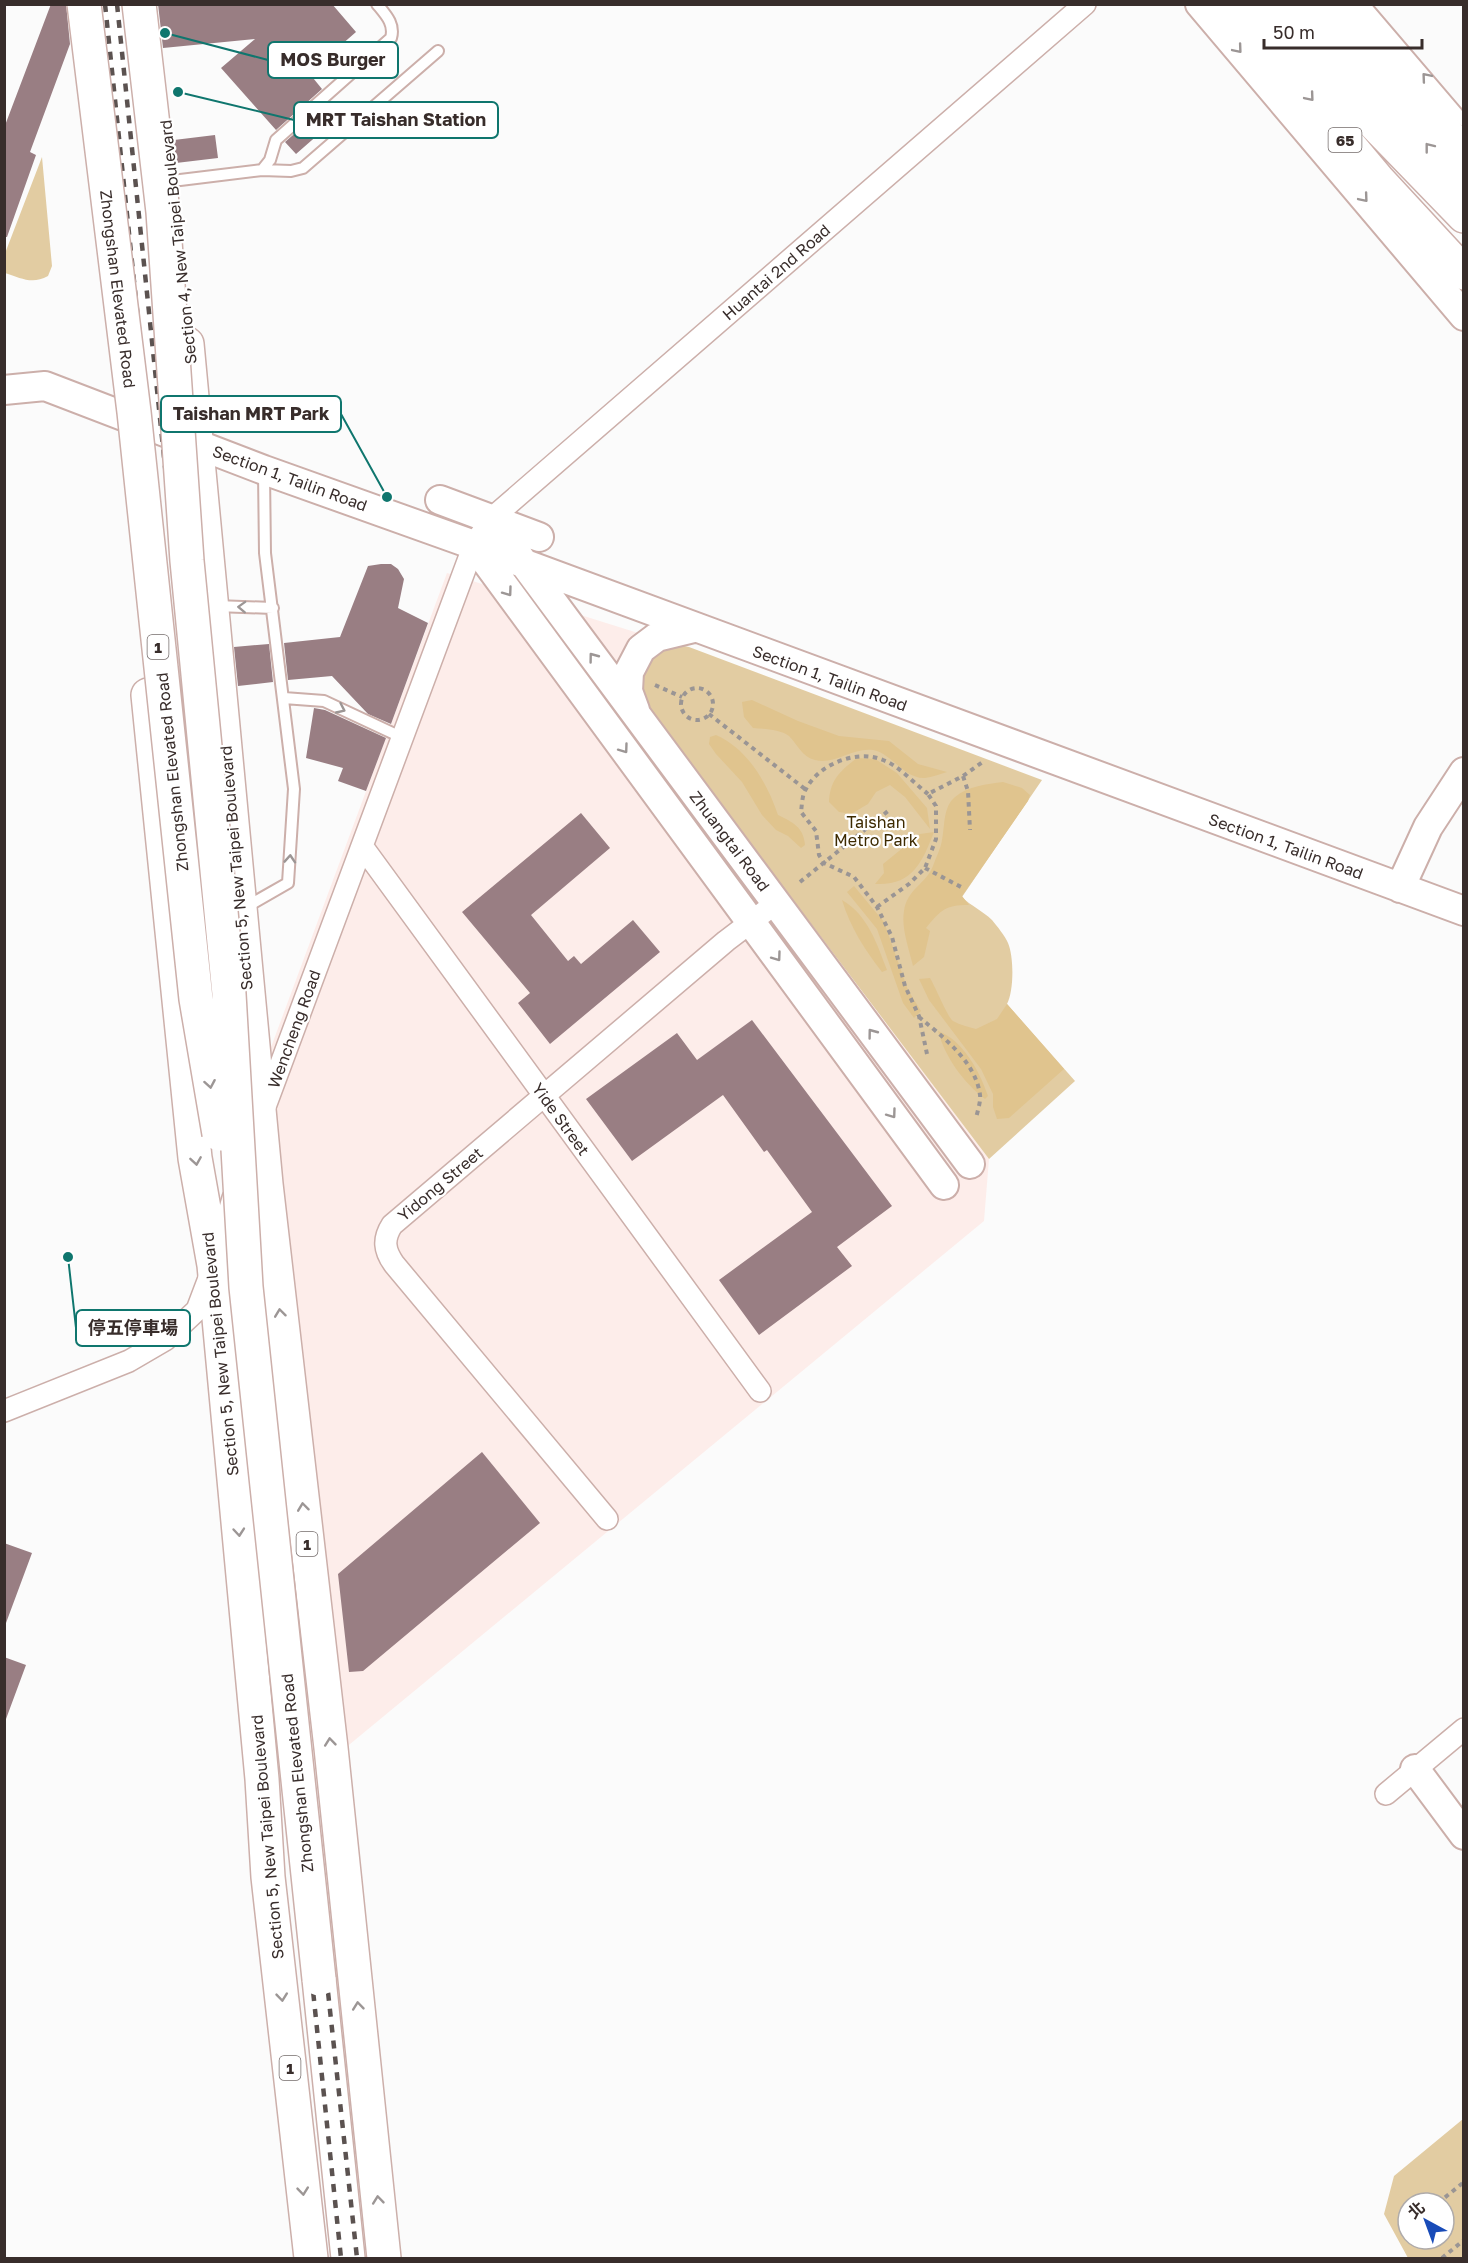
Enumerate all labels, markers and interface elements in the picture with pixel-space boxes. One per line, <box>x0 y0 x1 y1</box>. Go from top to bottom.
scale bar <box>1264 12 1422 50</box>
text: 50 m <box>1273 21 1315 43</box>
callout: MOS Burger <box>268 42 398 78</box>
one-way arrow <box>1231 42 1242 53</box>
text: MOS Burger <box>280 48 386 70</box>
one-way arrow <box>1422 73 1433 84</box>
one-way arrow <box>1302 90 1313 101</box>
callout: MRT Taishan Station <box>294 102 498 138</box>
text: MRT Taishan Station <box>306 108 486 130</box>
street label: Section 4, New Taipei Boulevard <box>155 119 201 365</box>
road number: 65 <box>1328 128 1362 152</box>
one-way arrow <box>1426 143 1437 154</box>
street label: Zhongshan Elevated Road <box>96 189 140 389</box>
one-way arrow <box>1356 191 1367 202</box>
street label: Huantai 2nd Road <box>718 220 834 324</box>
callout: Taishan MRT Park <box>161 396 341 432</box>
text: Taishan MRT Park <box>173 402 330 424</box>
street label: Section 1, Tailin Road <box>210 441 370 515</box>
one-way arrow <box>501 586 512 597</box>
one-way arrow <box>238 600 247 613</box>
road number: 1 <box>148 635 168 659</box>
street label: Section 1, Tailin Road <box>750 641 910 715</box>
one-way arrow <box>590 653 601 664</box>
street label: Zhongshan Elevated Road <box>152 672 192 872</box>
one-way arrow <box>334 701 345 713</box>
one-way arrow <box>617 743 628 754</box>
street label: Section 5, New Taipei Boulevard <box>215 745 257 991</box>
street label: Zhuangtai Road <box>686 787 774 895</box>
street label: Section 1, Tailin Road <box>1206 809 1366 883</box>
park label: Taishan Metro Park <box>834 812 918 850</box>
one-way arrow <box>283 854 296 863</box>
one-way arrow <box>770 950 781 961</box>
street label: Wencheng Road <box>263 967 325 1091</box>
one-way arrow <box>869 1028 880 1039</box>
street label: Yide Street <box>528 1079 594 1159</box>
one-way arrow <box>204 1080 216 1089</box>
one-way arrow <box>885 1108 896 1119</box>
street label: Yidong Street <box>393 1143 487 1225</box>
one-way arrow <box>189 1157 201 1166</box>
street label: Section 5, New Taipei Boulevard <box>197 1231 243 1477</box>
one-way arrow <box>275 1308 287 1317</box>
callout: 停五停車場 <box>76 1310 190 1346</box>
text: 停五停車場 <box>88 1316 178 1338</box>
one-way arrow <box>297 1502 310 1511</box>
one-way arrow <box>232 1528 245 1537</box>
road number: 1 <box>296 1532 318 1556</box>
street label: Zhongshan Elevated Road <box>277 1673 317 1873</box>
street label: Section 5, New Taipei Boulevard <box>246 1714 288 1960</box>
one-way arrow <box>324 1737 337 1747</box>
one-way arrow <box>275 1993 288 2002</box>
one-way arrow <box>352 2002 365 2011</box>
road number: 1 <box>280 2056 300 2080</box>
one-way arrow <box>297 2186 309 2196</box>
north arrow <box>1396 2191 1456 2251</box>
one-way arrow <box>372 2196 385 2205</box>
text: 北 <box>1404 2197 1429 2222</box>

